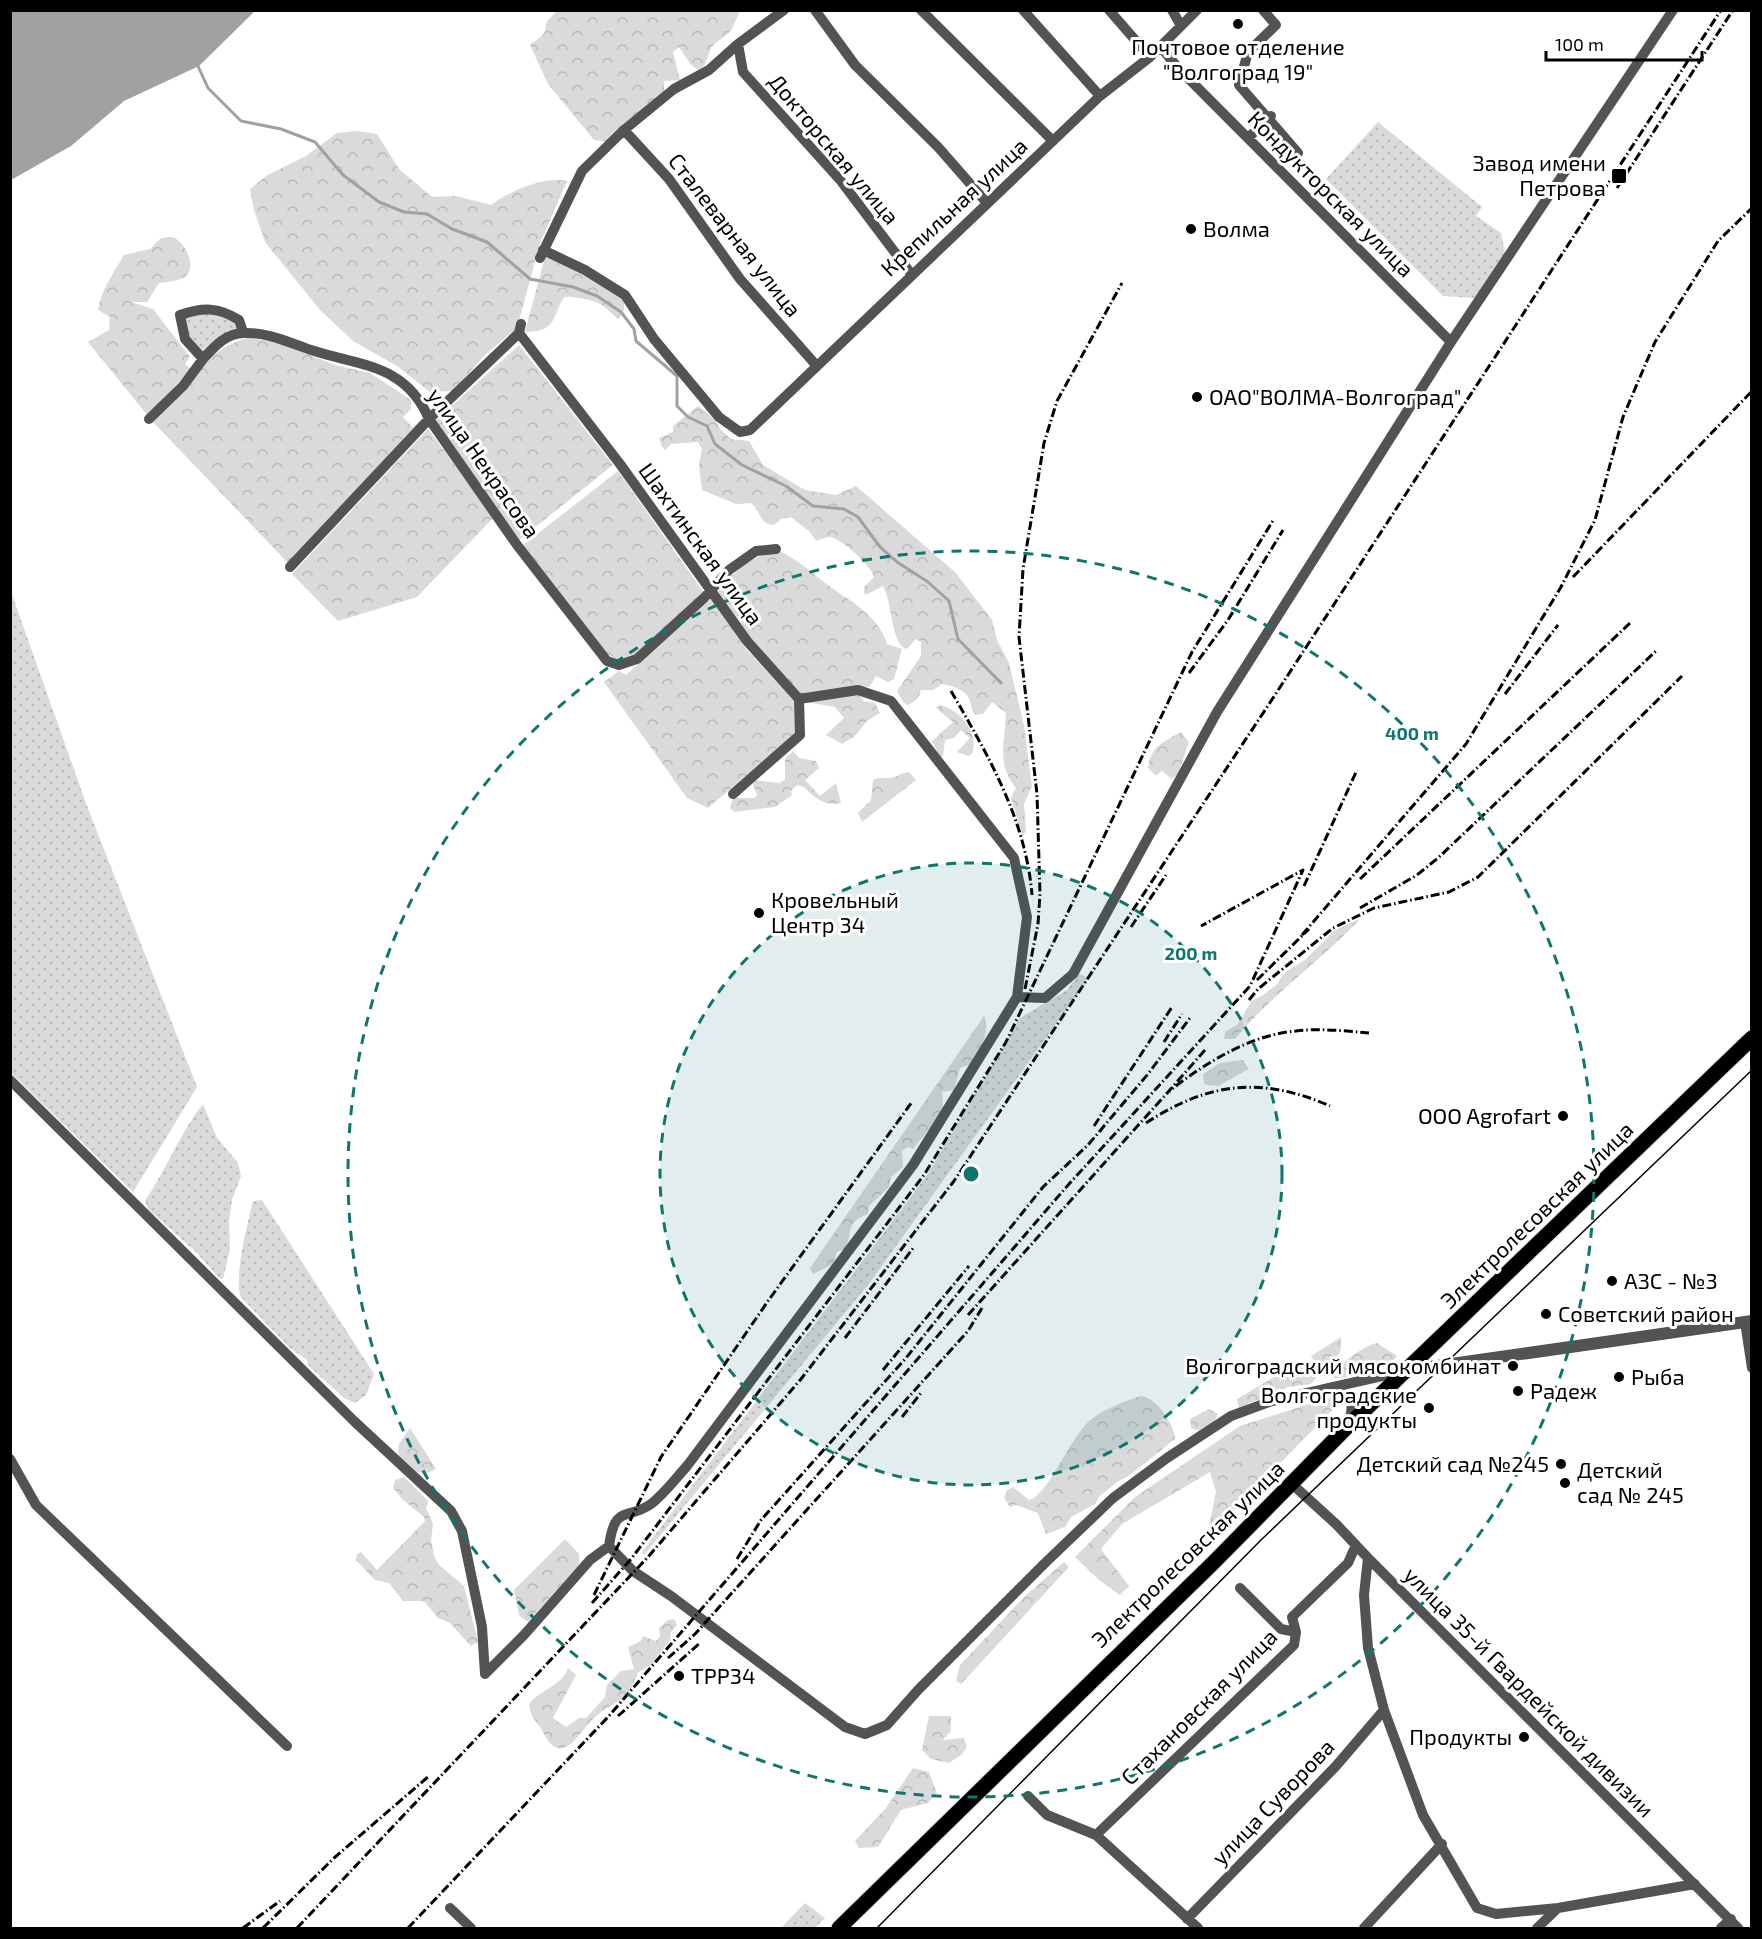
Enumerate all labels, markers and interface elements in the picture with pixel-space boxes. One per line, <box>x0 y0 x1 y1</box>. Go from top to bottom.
marker: Почтовое отделение "Волгоград 19" <box>1231 17 1245 31</box>
scale bar <box>1546 24 1702 62</box>
place label: Почтовое отделение "Волгоград 19" <box>1131 33 1345 84</box>
text: 100 m <box>1555 33 1604 55</box>
street label: Докторская улица <box>763 68 905 230</box>
street label: Кондукторская улица <box>1243 105 1420 282</box>
street label: Крепильная улица <box>875 132 1033 281</box>
street label: Сталеварная улица <box>663 148 808 322</box>
place label: Завод имени Петрова <box>1473 149 1606 200</box>
marker: Завод имени Петрова <box>1610 167 1628 185</box>
place label: Волма <box>1203 215 1270 241</box>
marker: Волма <box>1184 222 1198 236</box>
street label: улица Некрасова <box>423 382 546 543</box>
place label: ОАО"ВОЛМА-Волгоград" <box>1209 383 1462 409</box>
marker: ОАО"ВОЛМА-Волгоград" <box>1190 390 1204 404</box>
street label: Шахтинская улица <box>634 457 769 630</box>
text: 400 m <box>1385 722 1439 744</box>
place label: Кровельный Центр 34 <box>771 886 899 937</box>
marker: Кровельный Центр 34 <box>752 906 766 920</box>
text: 200 m <box>1165 942 1217 964</box>
place label: OOO Agrofart <box>1418 1102 1551 1128</box>
marker: OOO Agrofart <box>1556 1109 1570 1123</box>
street label: Электролесовская улица <box>1435 1116 1639 1314</box>
centre of rings <box>961 1164 981 1184</box>
place label: АЗС - №3 <box>1624 1267 1718 1293</box>
marker: АЗС - №3 <box>1605 1274 1619 1288</box>
place label: Советский район <box>1558 1300 1734 1326</box>
marker: Советский район <box>1539 1307 1553 1321</box>
place label: Волгоградский мясокомбинат <box>1185 1352 1501 1378</box>
marker: Волгоградский мясокомбинат <box>1506 1359 1520 1373</box>
place label: Рыба <box>1631 1363 1685 1389</box>
marker: Рыба <box>1612 1370 1626 1384</box>
place label: Радеж <box>1530 1377 1597 1403</box>
place label: Волгоградские продукты <box>1261 1381 1417 1433</box>
marker: Радеж <box>1511 1384 1525 1398</box>
marker: Волгоградские продукты <box>1422 1401 1436 1415</box>
place label: Детский сад №245 <box>1356 1450 1549 1476</box>
street label: Электролесовская улица <box>1086 1455 1290 1653</box>
place label: Детский сад № 245 <box>1577 1456 1684 1507</box>
marker: Детский сад №245 <box>1554 1457 1568 1471</box>
marker: Детский сад № 245 <box>1558 1476 1572 1490</box>
street label: улица 35-й Гвардейской дивизии <box>1399 1561 1660 1822</box>
street label: Стахановская улица <box>1115 1623 1282 1790</box>
place label: TPP34 <box>691 1662 756 1688</box>
marker: TPP34 <box>672 1669 686 1683</box>
place label: Продукты <box>1409 1723 1512 1750</box>
marker: Продукты <box>1517 1730 1531 1744</box>
street label: улица Суворова <box>1206 1733 1340 1870</box>

